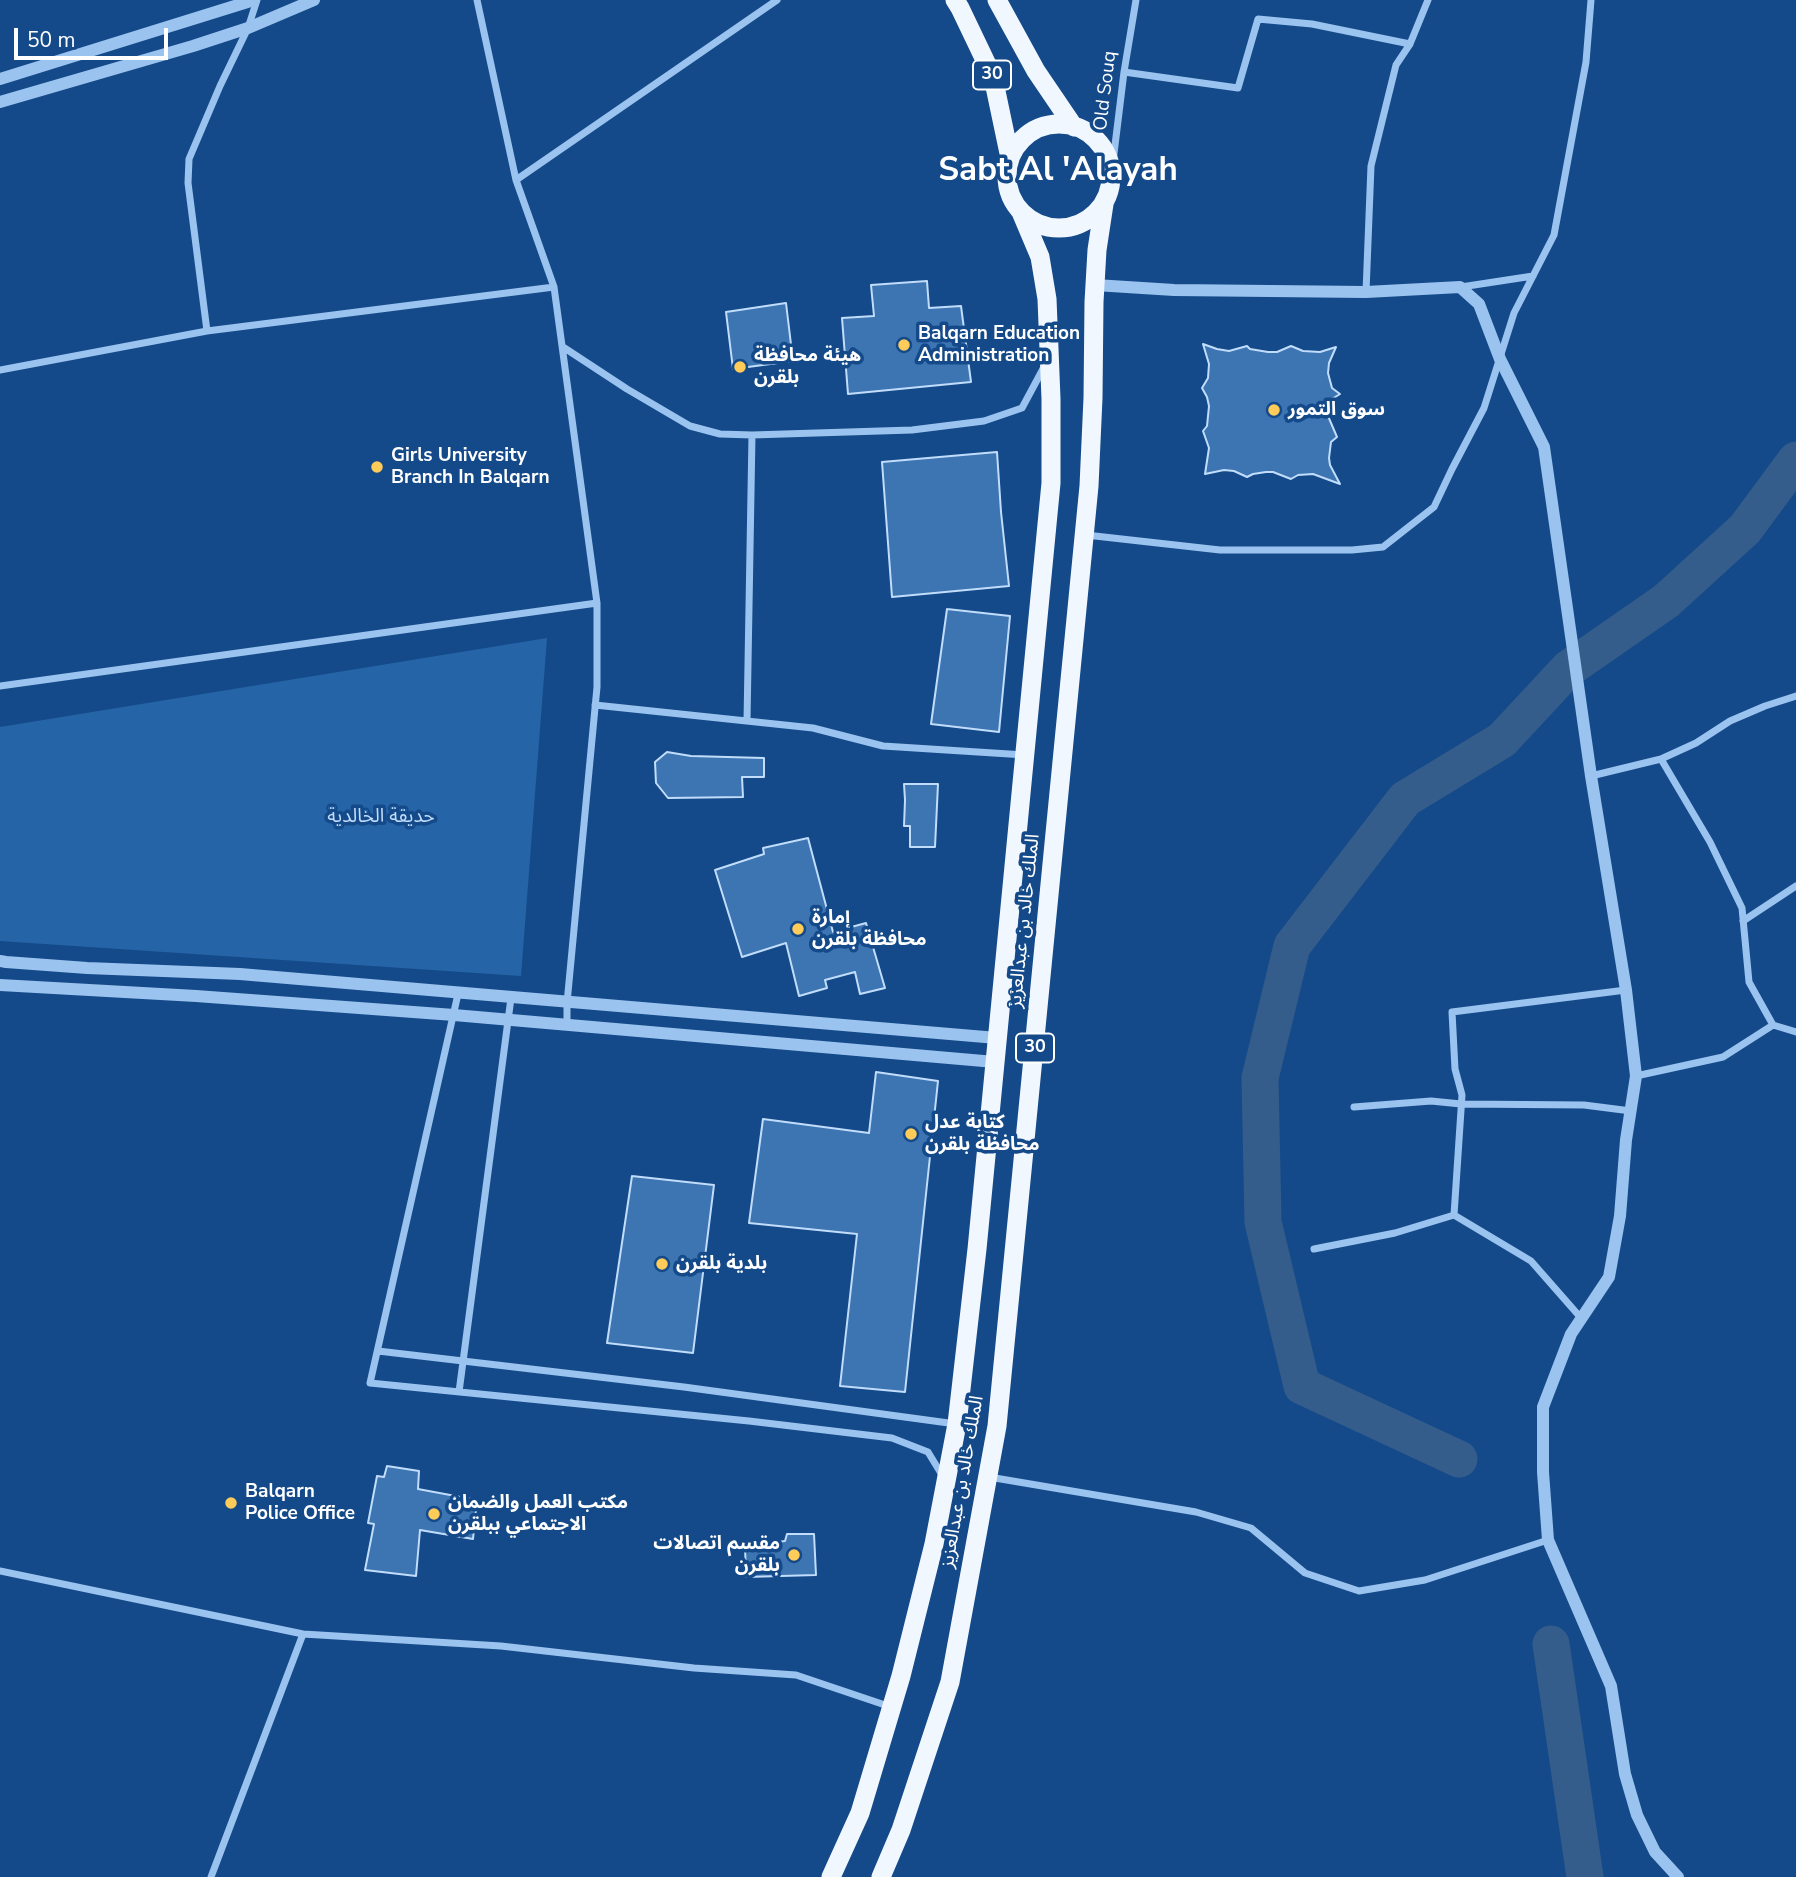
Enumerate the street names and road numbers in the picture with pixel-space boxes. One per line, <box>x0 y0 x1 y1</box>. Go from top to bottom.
street label: Old Souq <box>1090 50 1122 132</box>
road number: 30 <box>973 60 1011 90</box>
street label: الملك خالد بن عبدالعزيز <box>1005 833 1045 1009</box>
road number: 30 <box>1016 1034 1054 1063</box>
street label: الملك خالد بن عبدالعزيز <box>937 1394 989 1570</box>

